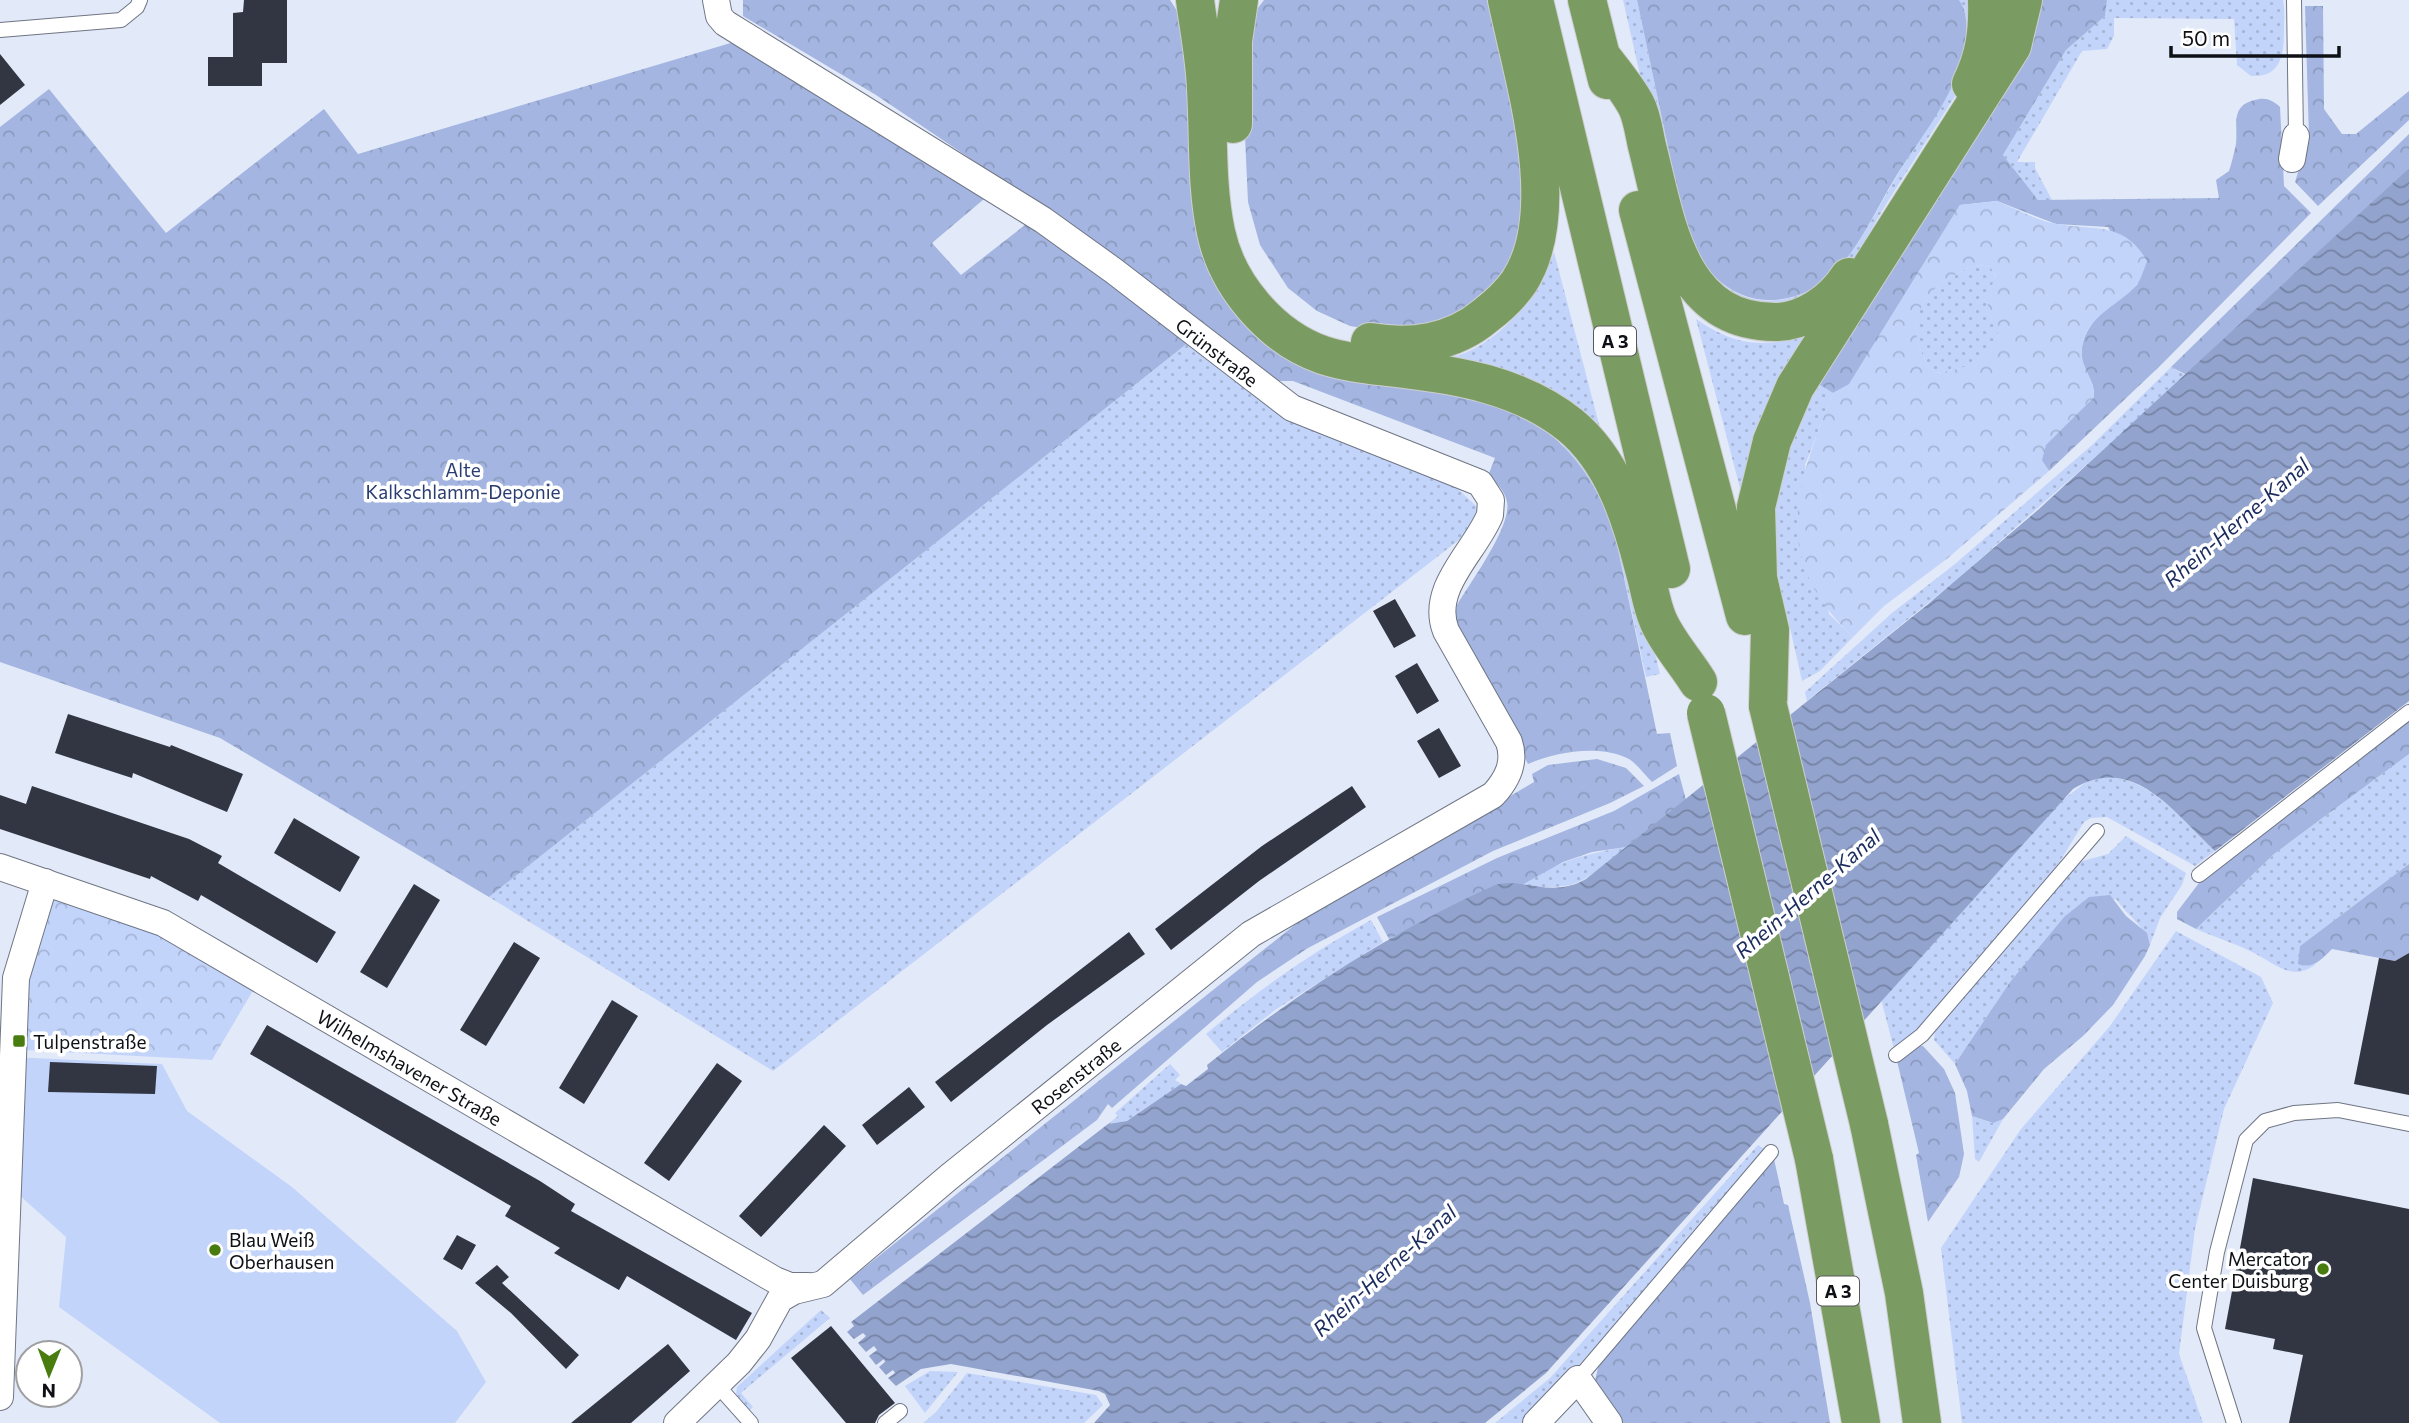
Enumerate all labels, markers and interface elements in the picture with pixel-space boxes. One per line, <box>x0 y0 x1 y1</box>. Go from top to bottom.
scale bar <box>2171 14 2339 58</box>
text: 50 m <box>2182 25 2230 50</box>
street label: Grünstraße <box>1171 313 1263 391</box>
road number: A 3 <box>1594 326 1636 356</box>
water label: Rhein-Herne-Kanal <box>2158 452 2314 592</box>
park label: Alte Kalkschlamm-Deponie <box>365 458 561 503</box>
water label: Rhein-Herne-Kanal <box>1729 823 1885 963</box>
street label: Wilhelmshavener Straße <box>313 1004 506 1130</box>
place label: Tulpenstraße <box>33 1030 146 1053</box>
street label: Rosenstraße <box>1026 1032 1125 1118</box>
marker: Tulpenstraße <box>11 1033 27 1049</box>
water label: Rhein-Herne-Kanal <box>1307 1199 1461 1341</box>
place label: Blau Weiß Oberhausen <box>229 1228 334 1273</box>
marker: Blau Weiß Oberhausen <box>207 1242 223 1258</box>
place label: Mercator Center Duisburg <box>2168 1247 2309 1292</box>
marker: Mercator Center Duisburg <box>2315 1261 2331 1277</box>
road number: A 3 <box>1817 1276 1859 1306</box>
north arrow <box>14 1339 84 1409</box>
text: N <box>41 1380 56 1403</box>

